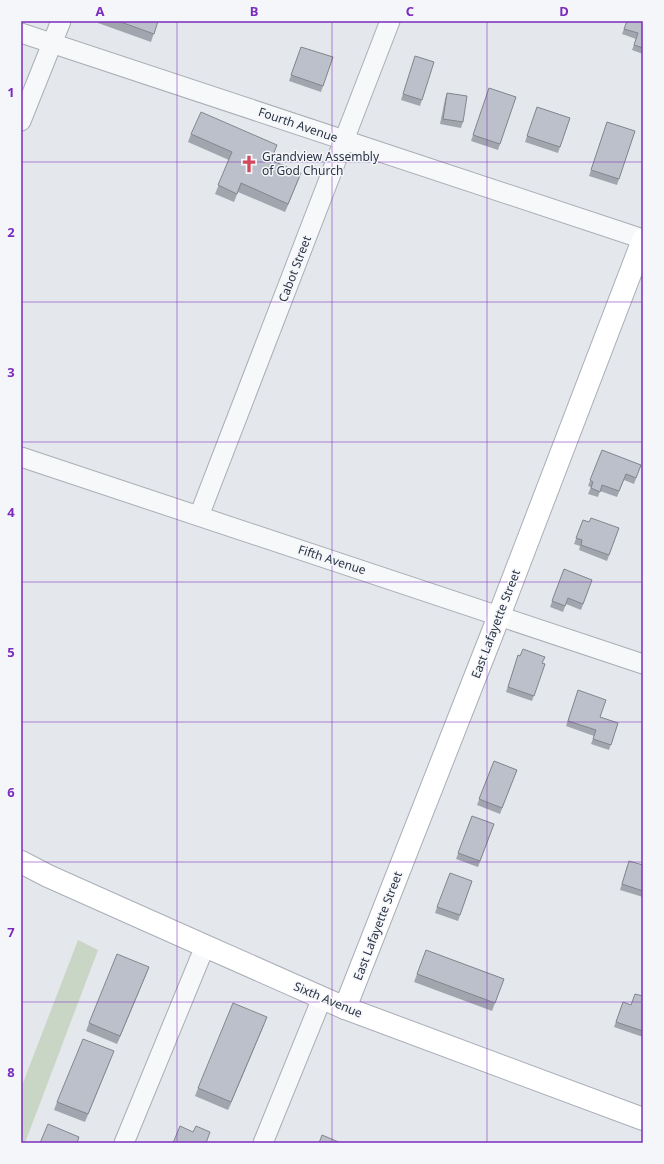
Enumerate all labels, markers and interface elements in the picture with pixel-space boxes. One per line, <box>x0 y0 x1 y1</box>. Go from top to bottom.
text: A <box>96 2 105 20</box>
text: B <box>250 2 258 20</box>
text: C <box>406 2 414 20</box>
text: D <box>559 2 569 20</box>
text: 1 <box>7 83 15 101</box>
street label: Fourth Avenue <box>256 103 340 146</box>
place label: Grandview Assembly of God Church <box>262 148 380 179</box>
church icon: Grandview Assembly of God Church <box>239 154 259 174</box>
text: 2 <box>7 223 15 241</box>
street label: Cabot Street <box>274 233 315 305</box>
text: 3 <box>7 363 15 381</box>
text: 4 <box>7 503 15 521</box>
street label: Fifth Avenue <box>296 541 369 579</box>
street label: East Lafayette Street <box>467 566 524 681</box>
text: 5 <box>7 643 15 661</box>
text: 6 <box>7 783 15 801</box>
street label: East Lafayette Street <box>349 868 406 983</box>
text: 7 <box>7 923 15 941</box>
street label: Sixth Avenue <box>291 977 365 1022</box>
text: 8 <box>7 1063 15 1081</box>

